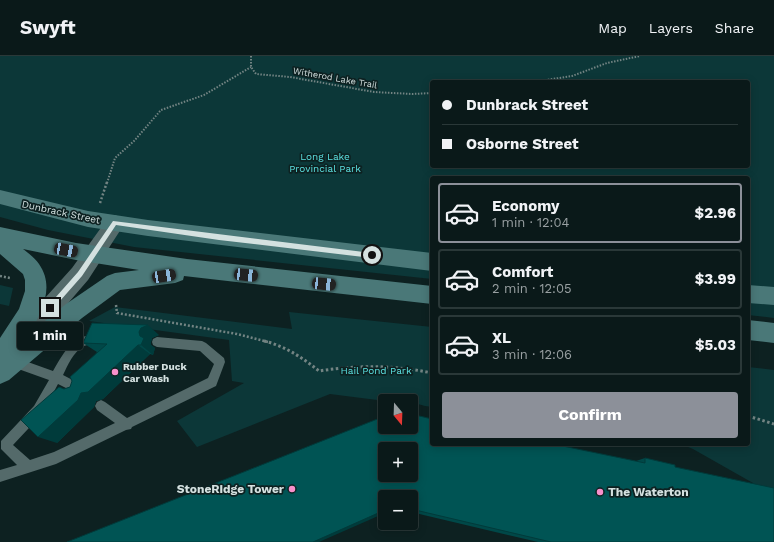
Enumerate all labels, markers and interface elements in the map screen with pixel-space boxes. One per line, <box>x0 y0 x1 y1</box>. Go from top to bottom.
text: Swyft <box>20 16 76 39</box>
text: Map <box>598 20 627 36</box>
text: Layers <box>649 20 693 36</box>
text: Share <box>715 20 754 36</box>
street label: Witherod Lake Trail <box>292 66 378 90</box>
text: Dunbrack Street <box>466 96 588 114</box>
text: Osborne Street <box>466 135 579 153</box>
park label: Long Lake Provincial Park <box>289 151 361 174</box>
icon: car <box>444 195 480 231</box>
text: Economy <box>492 197 559 215</box>
street label: Dunbrack Street <box>21 198 102 226</box>
text: $2.96 <box>695 204 736 222</box>
text: 1 min · 12:04 <box>492 215 569 230</box>
car <box>53 242 79 258</box>
route start <box>363 246 381 264</box>
icon: car <box>444 261 480 297</box>
text: Comfort <box>492 263 553 281</box>
car <box>151 268 177 284</box>
car <box>233 268 259 282</box>
text: $3.99 <box>695 270 736 288</box>
car <box>311 277 337 291</box>
text: 2 min · 12:05 <box>492 281 572 296</box>
route end <box>41 299 59 317</box>
callout: 1 min <box>17 322 83 350</box>
icon: car <box>444 327 480 363</box>
text: 1 min <box>33 328 67 343</box>
text: XL <box>492 329 511 347</box>
text: $5.03 <box>695 336 736 354</box>
text: 3 min · 12:06 <box>492 347 572 362</box>
place label: Rubber Duck Car Wash <box>123 361 187 384</box>
park label: Hail Pond Park <box>340 365 412 376</box>
marker: Rubber Duck Car Wash <box>110 367 120 377</box>
button: Confirm <box>442 392 738 438</box>
north arrow <box>378 394 418 434</box>
map controls <box>378 394 418 530</box>
button: + <box>378 442 418 482</box>
place label: StoneRidge Tower <box>177 482 285 496</box>
marker: StoneRidge Tower <box>287 484 297 494</box>
place label: The Waterton <box>608 485 689 499</box>
marker: The Waterton <box>595 487 605 497</box>
button: − <box>378 490 418 530</box>

